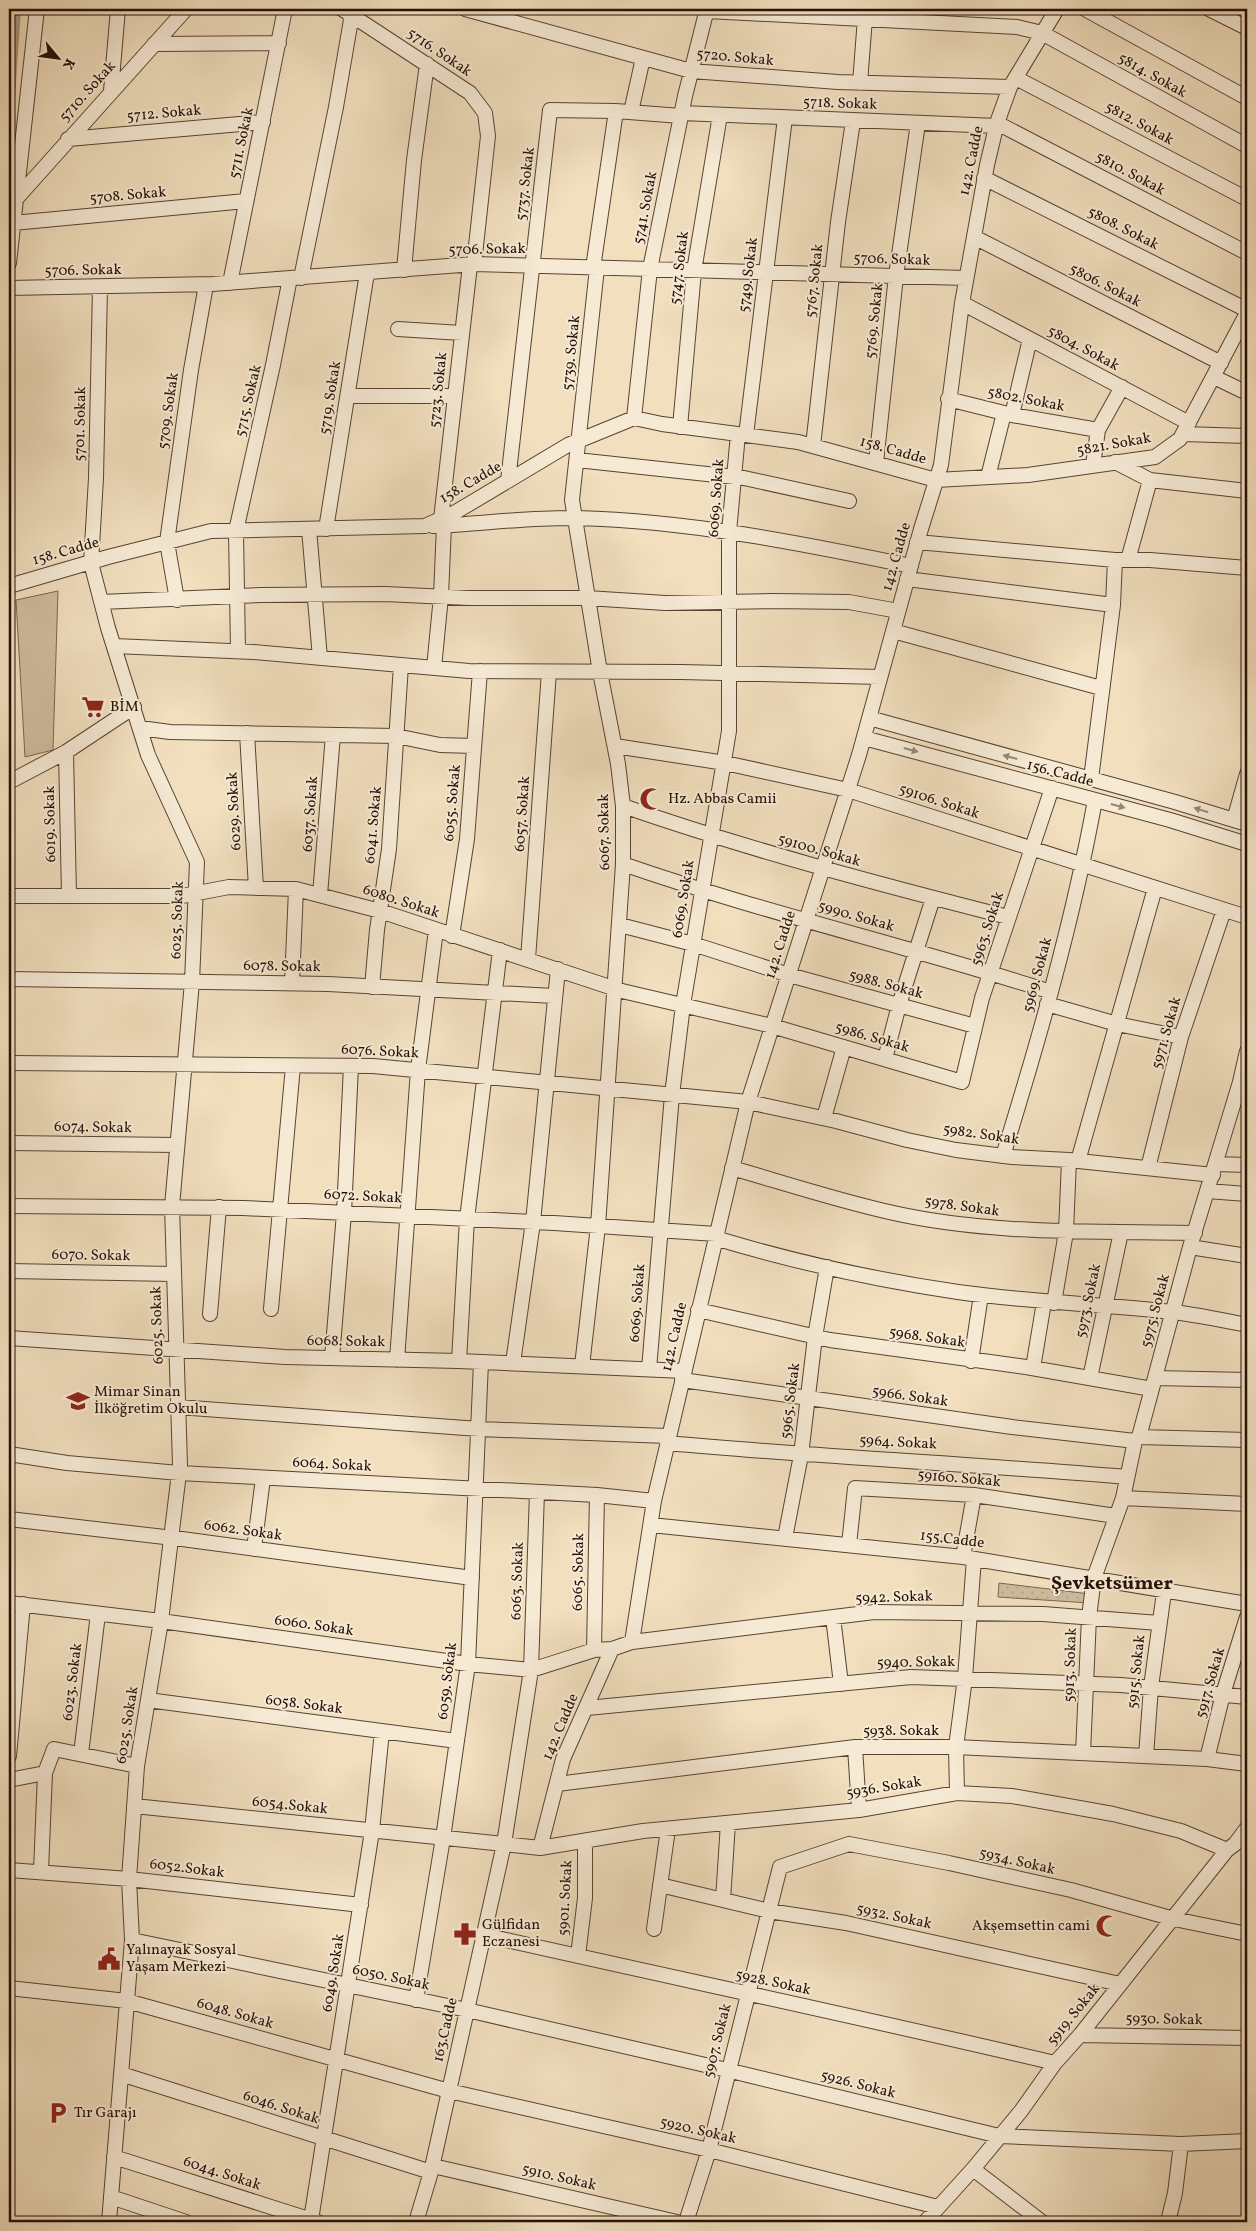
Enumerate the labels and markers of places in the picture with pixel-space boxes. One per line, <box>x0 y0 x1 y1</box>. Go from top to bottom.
supermarket icon: BİM <box>80 694 106 720</box>
place label: BİM <box>110 697 139 718</box>
mosque icon: Hz. Abbas Camii <box>638 786 664 812</box>
place label: Hz. Abbas Camii <box>668 789 777 810</box>
place label: Mimar Sinan İlköğretim Okulu <box>94 1382 207 1420</box>
school or university icon: Mimar Sinan İlköğretim Okulu <box>65 1388 91 1414</box>
mosque icon: Akşemsettin cami <box>1094 1913 1120 1939</box>
place label: Gülfidan Eczanesi <box>482 1915 540 1953</box>
place label: Akşemsettin cami <box>972 1916 1090 1937</box>
pharmacy icon: Gülfidan Eczanesi <box>452 1921 478 1947</box>
place label: Yalınayak Sosyal Yaşam Merkezi <box>126 1940 236 1978</box>
public building icon: Yalınayak Sosyal Yaşam Merkezi <box>96 1946 122 1972</box>
parking icon: Tır Garajı <box>45 2100 71 2126</box>
place label: Tır Garajı <box>74 2103 136 2124</box>

